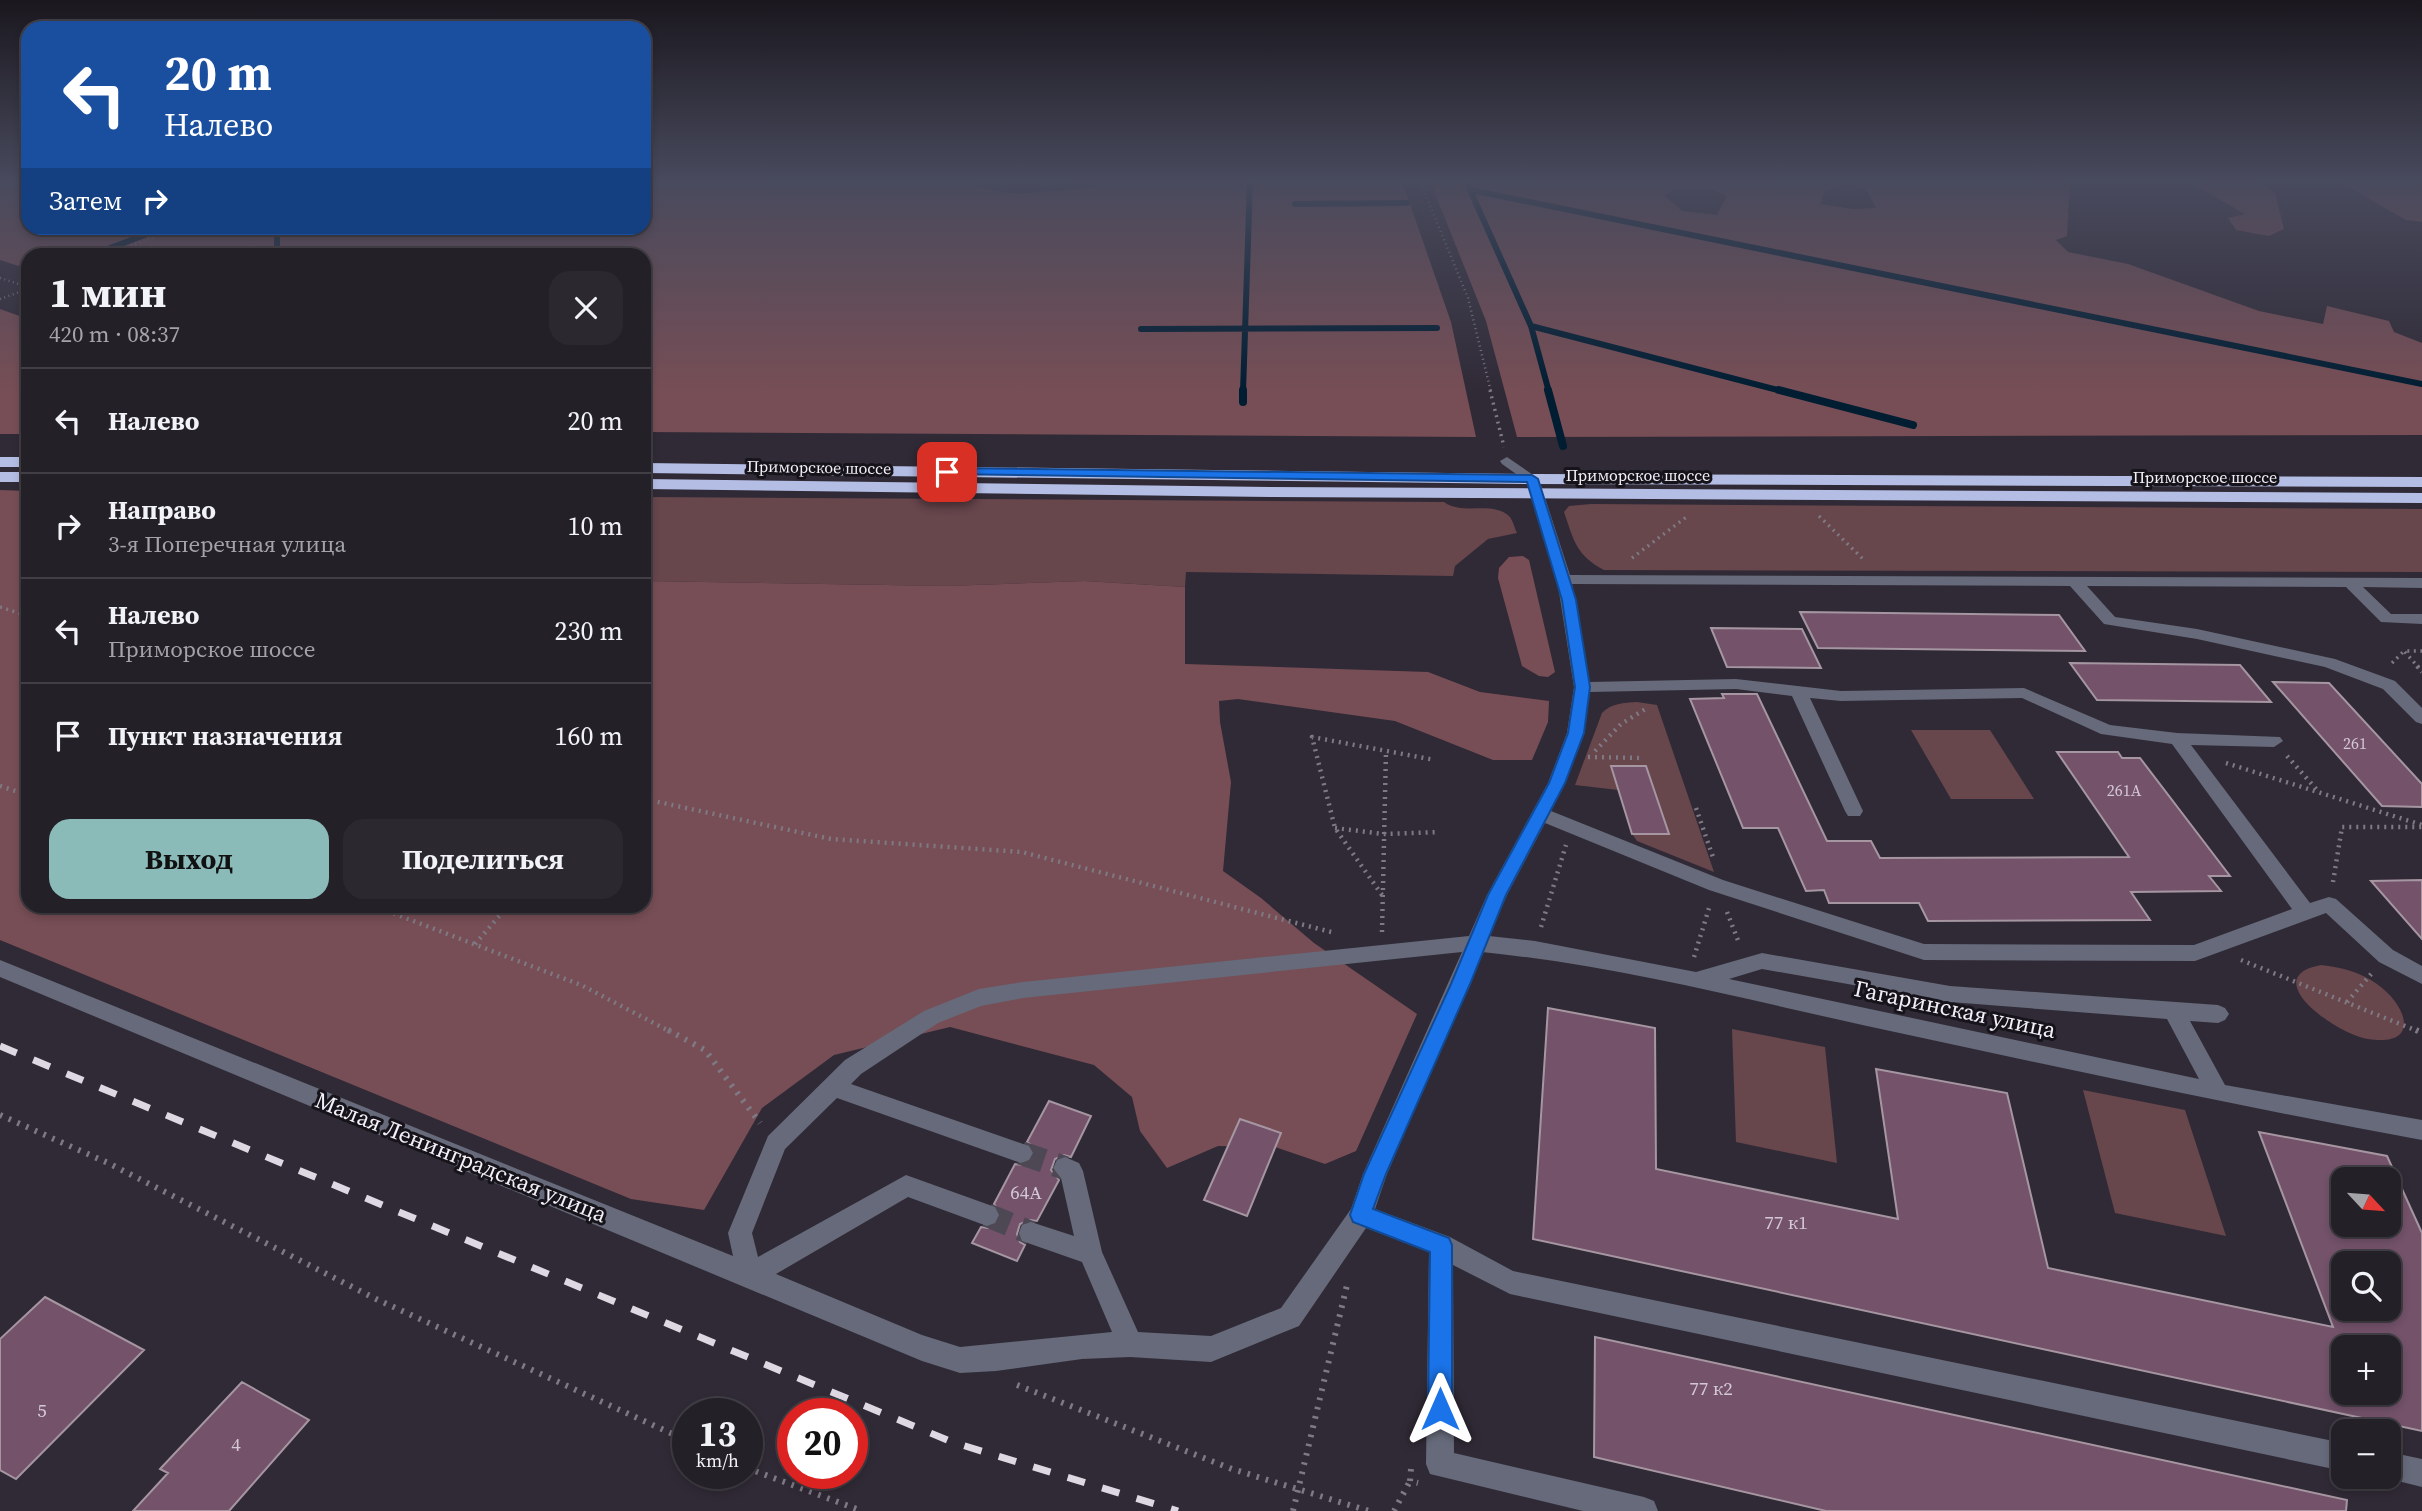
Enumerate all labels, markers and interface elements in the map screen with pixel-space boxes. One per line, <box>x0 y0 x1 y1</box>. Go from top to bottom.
text: 20 m <box>164 39 272 106</box>
icon: left <box>49 49 140 140</box>
text: Налево <box>164 103 273 147</box>
icon: right <box>136 182 174 220</box>
text: Затем <box>49 183 122 219</box>
text: 1 мин <box>49 263 166 321</box>
button: close <box>549 271 623 345</box>
text: 420 m · 08:37 <box>49 318 180 350</box>
icon: left <box>49 402 87 440</box>
text: Налево <box>108 403 199 439</box>
text: 20 m <box>568 403 623 439</box>
pin <box>917 442 977 502</box>
icon: arrive <box>928 453 966 491</box>
street label: Приморское шоссе <box>747 455 891 479</box>
street label: Приморское шоссе <box>1566 464 1710 486</box>
street label: Приморское шоссе <box>2133 466 2277 488</box>
text: Направо <box>108 492 216 528</box>
icon: right <box>49 507 87 545</box>
text: 10 m <box>568 508 623 544</box>
text: 3-я Поперечная улица <box>108 528 346 560</box>
text: Налево <box>108 597 199 633</box>
icon: left <box>49 612 87 650</box>
text: 230 m <box>555 613 623 649</box>
text: Приморское шоссе <box>108 633 315 665</box>
icon: arrive <box>49 717 87 755</box>
text: Пункт назначения <box>108 718 342 754</box>
text: 160 m <box>555 718 623 754</box>
house number: 261 <box>2343 732 2367 754</box>
house number: 261А <box>2107 779 2142 801</box>
button: Выход <box>49 819 329 899</box>
button: Поделиться <box>343 819 623 899</box>
street label: Гагаринская улица <box>1851 972 2059 1046</box>
street label: Малая Ленинградская улица <box>310 1084 612 1230</box>
north arrow <box>2331 1167 2401 1237</box>
map controls <box>2331 1167 2401 1489</box>
house number: 64А <box>1010 1179 1042 1205</box>
house number: 77 к1 <box>1764 1209 1808 1235</box>
button: search <box>2331 1251 2401 1321</box>
button: + <box>2331 1335 2401 1405</box>
position arrow <box>1403 1372 1477 1446</box>
house number: 77 к2 <box>1689 1375 1733 1401</box>
house number: 5 <box>37 1397 47 1423</box>
speed limit sign: 20 <box>777 1398 868 1489</box>
text: 13 <box>699 1410 736 1458</box>
button: − <box>2331 1419 2401 1489</box>
house number: 4 <box>231 1431 241 1457</box>
text: km/h <box>696 1448 739 1473</box>

